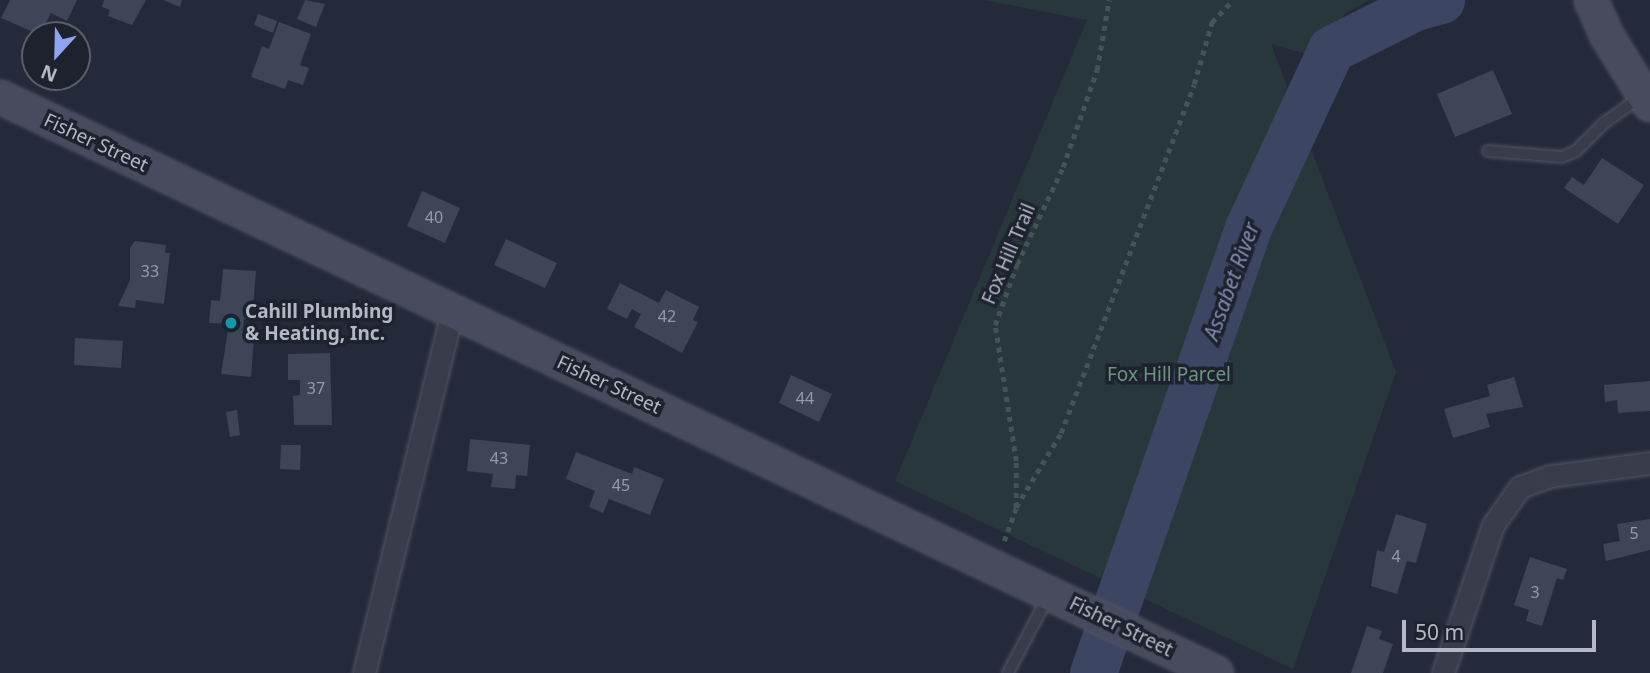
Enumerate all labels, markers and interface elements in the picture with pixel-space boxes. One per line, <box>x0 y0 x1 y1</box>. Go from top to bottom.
north arrow <box>21 21 91 91</box>
text: N <box>37 59 61 89</box>
street label: Fisher Street <box>40 109 152 177</box>
street label: Fox Hill Trail <box>978 200 1040 308</box>
house number: 40 <box>425 207 443 227</box>
water label: Assabet River <box>1198 219 1264 343</box>
house number: 33 <box>141 261 159 281</box>
place label: Cahill Plumbing & Heating, Inc. <box>245 301 393 345</box>
house number: 42 <box>658 306 676 326</box>
marker: Cahill Plumbing & Heating, Inc. <box>223 315 239 331</box>
street label: Fisher Street <box>553 351 665 419</box>
park label: Fox Hill Parcel <box>1107 364 1231 386</box>
house number: 37 <box>307 378 325 398</box>
house number: 44 <box>796 388 814 408</box>
house number: 43 <box>490 448 508 468</box>
house number: 45 <box>612 475 630 495</box>
house number: 5 <box>1629 523 1639 543</box>
house number: 4 <box>1391 546 1401 566</box>
house number: 3 <box>1530 582 1540 602</box>
street label: Fisher Street <box>1066 592 1176 662</box>
scale bar <box>1405 606 1599 650</box>
text: 50 m <box>1415 618 1464 646</box>

